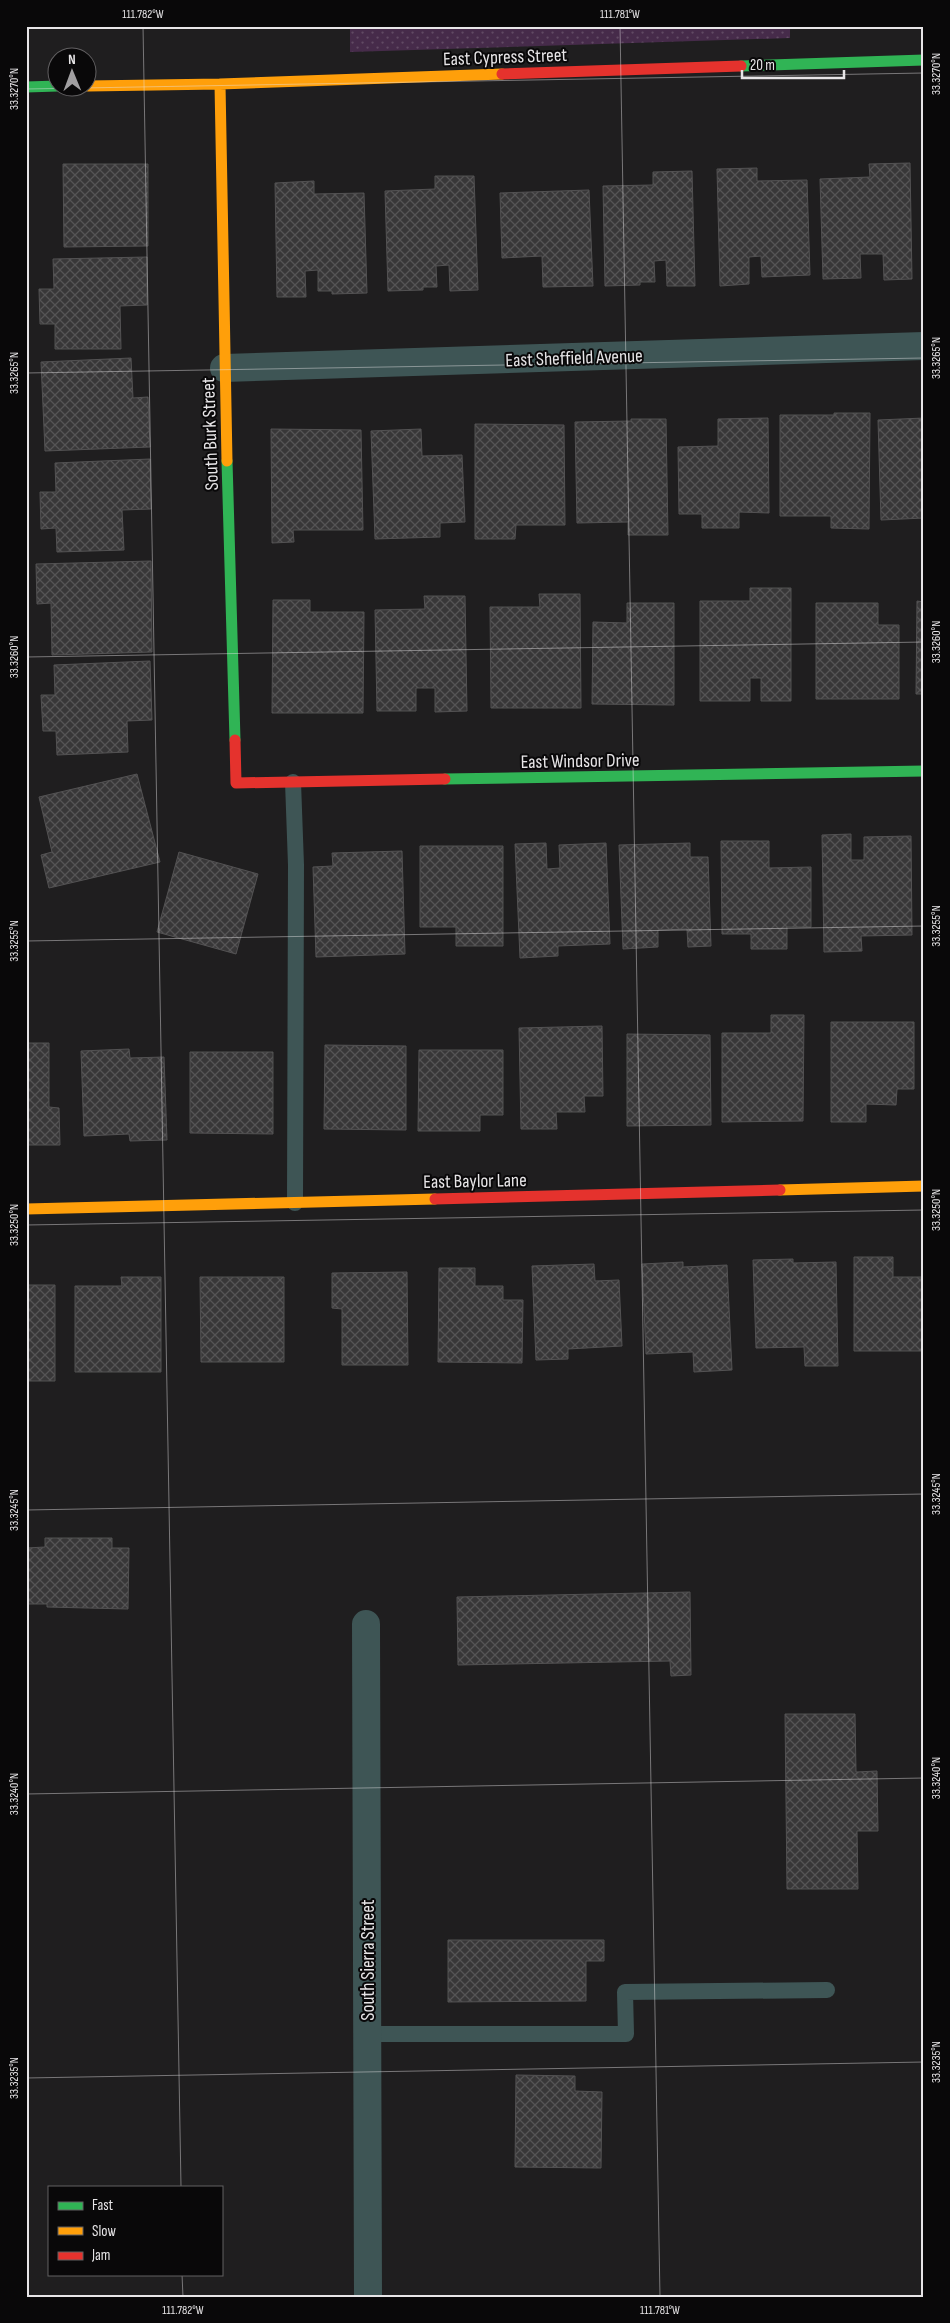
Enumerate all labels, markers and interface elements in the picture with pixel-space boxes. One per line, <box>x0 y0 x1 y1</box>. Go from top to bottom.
text: 111.782°W <box>122 7 164 22</box>
text: 111.781°W <box>600 7 640 22</box>
street label: East Cypress Street <box>443 44 568 71</box>
north arrow <box>48 48 98 98</box>
scale bar <box>742 48 845 80</box>
text: N <box>68 51 76 68</box>
text: 33.3270°N <box>929 53 944 95</box>
text: 20 m <box>750 56 775 75</box>
text: 33.3270°N <box>7 68 22 110</box>
text: 33.3265°N <box>929 337 944 379</box>
street label: East Sheffield Avenue <box>505 345 643 372</box>
text: 33.3265°N <box>7 352 22 394</box>
street label: South Burk Street <box>197 377 224 491</box>
text: 33.3260°N <box>929 621 944 663</box>
text: 33.3260°N <box>7 636 22 678</box>
street label: East Windsor Drive <box>520 749 640 774</box>
text: 33.3255°N <box>929 905 944 947</box>
text: 33.3255°N <box>7 920 22 962</box>
street label: East Baylor Lane <box>423 1169 527 1194</box>
text: 33.3250°N <box>929 1189 944 1231</box>
text: 33.3250°N <box>7 1204 22 1246</box>
text: 33.3245°N <box>929 1473 944 1515</box>
text: 33.3245°N <box>7 1489 22 1531</box>
text: 33.3240°N <box>929 1757 944 1799</box>
text: 33.3240°N <box>7 1773 22 1815</box>
street label: South Sierra Street <box>357 1899 380 2021</box>
text: 33.3235°N <box>929 2041 944 2083</box>
text: 33.3235°N <box>7 2057 22 2099</box>
legend <box>48 2186 222 2276</box>
text: Fast <box>92 2196 114 2215</box>
text: Slow <box>92 2222 116 2241</box>
text: Jam <box>91 2246 110 2265</box>
text: 111.782°W <box>162 2303 204 2318</box>
text: 111.781°W <box>640 2303 680 2318</box>

